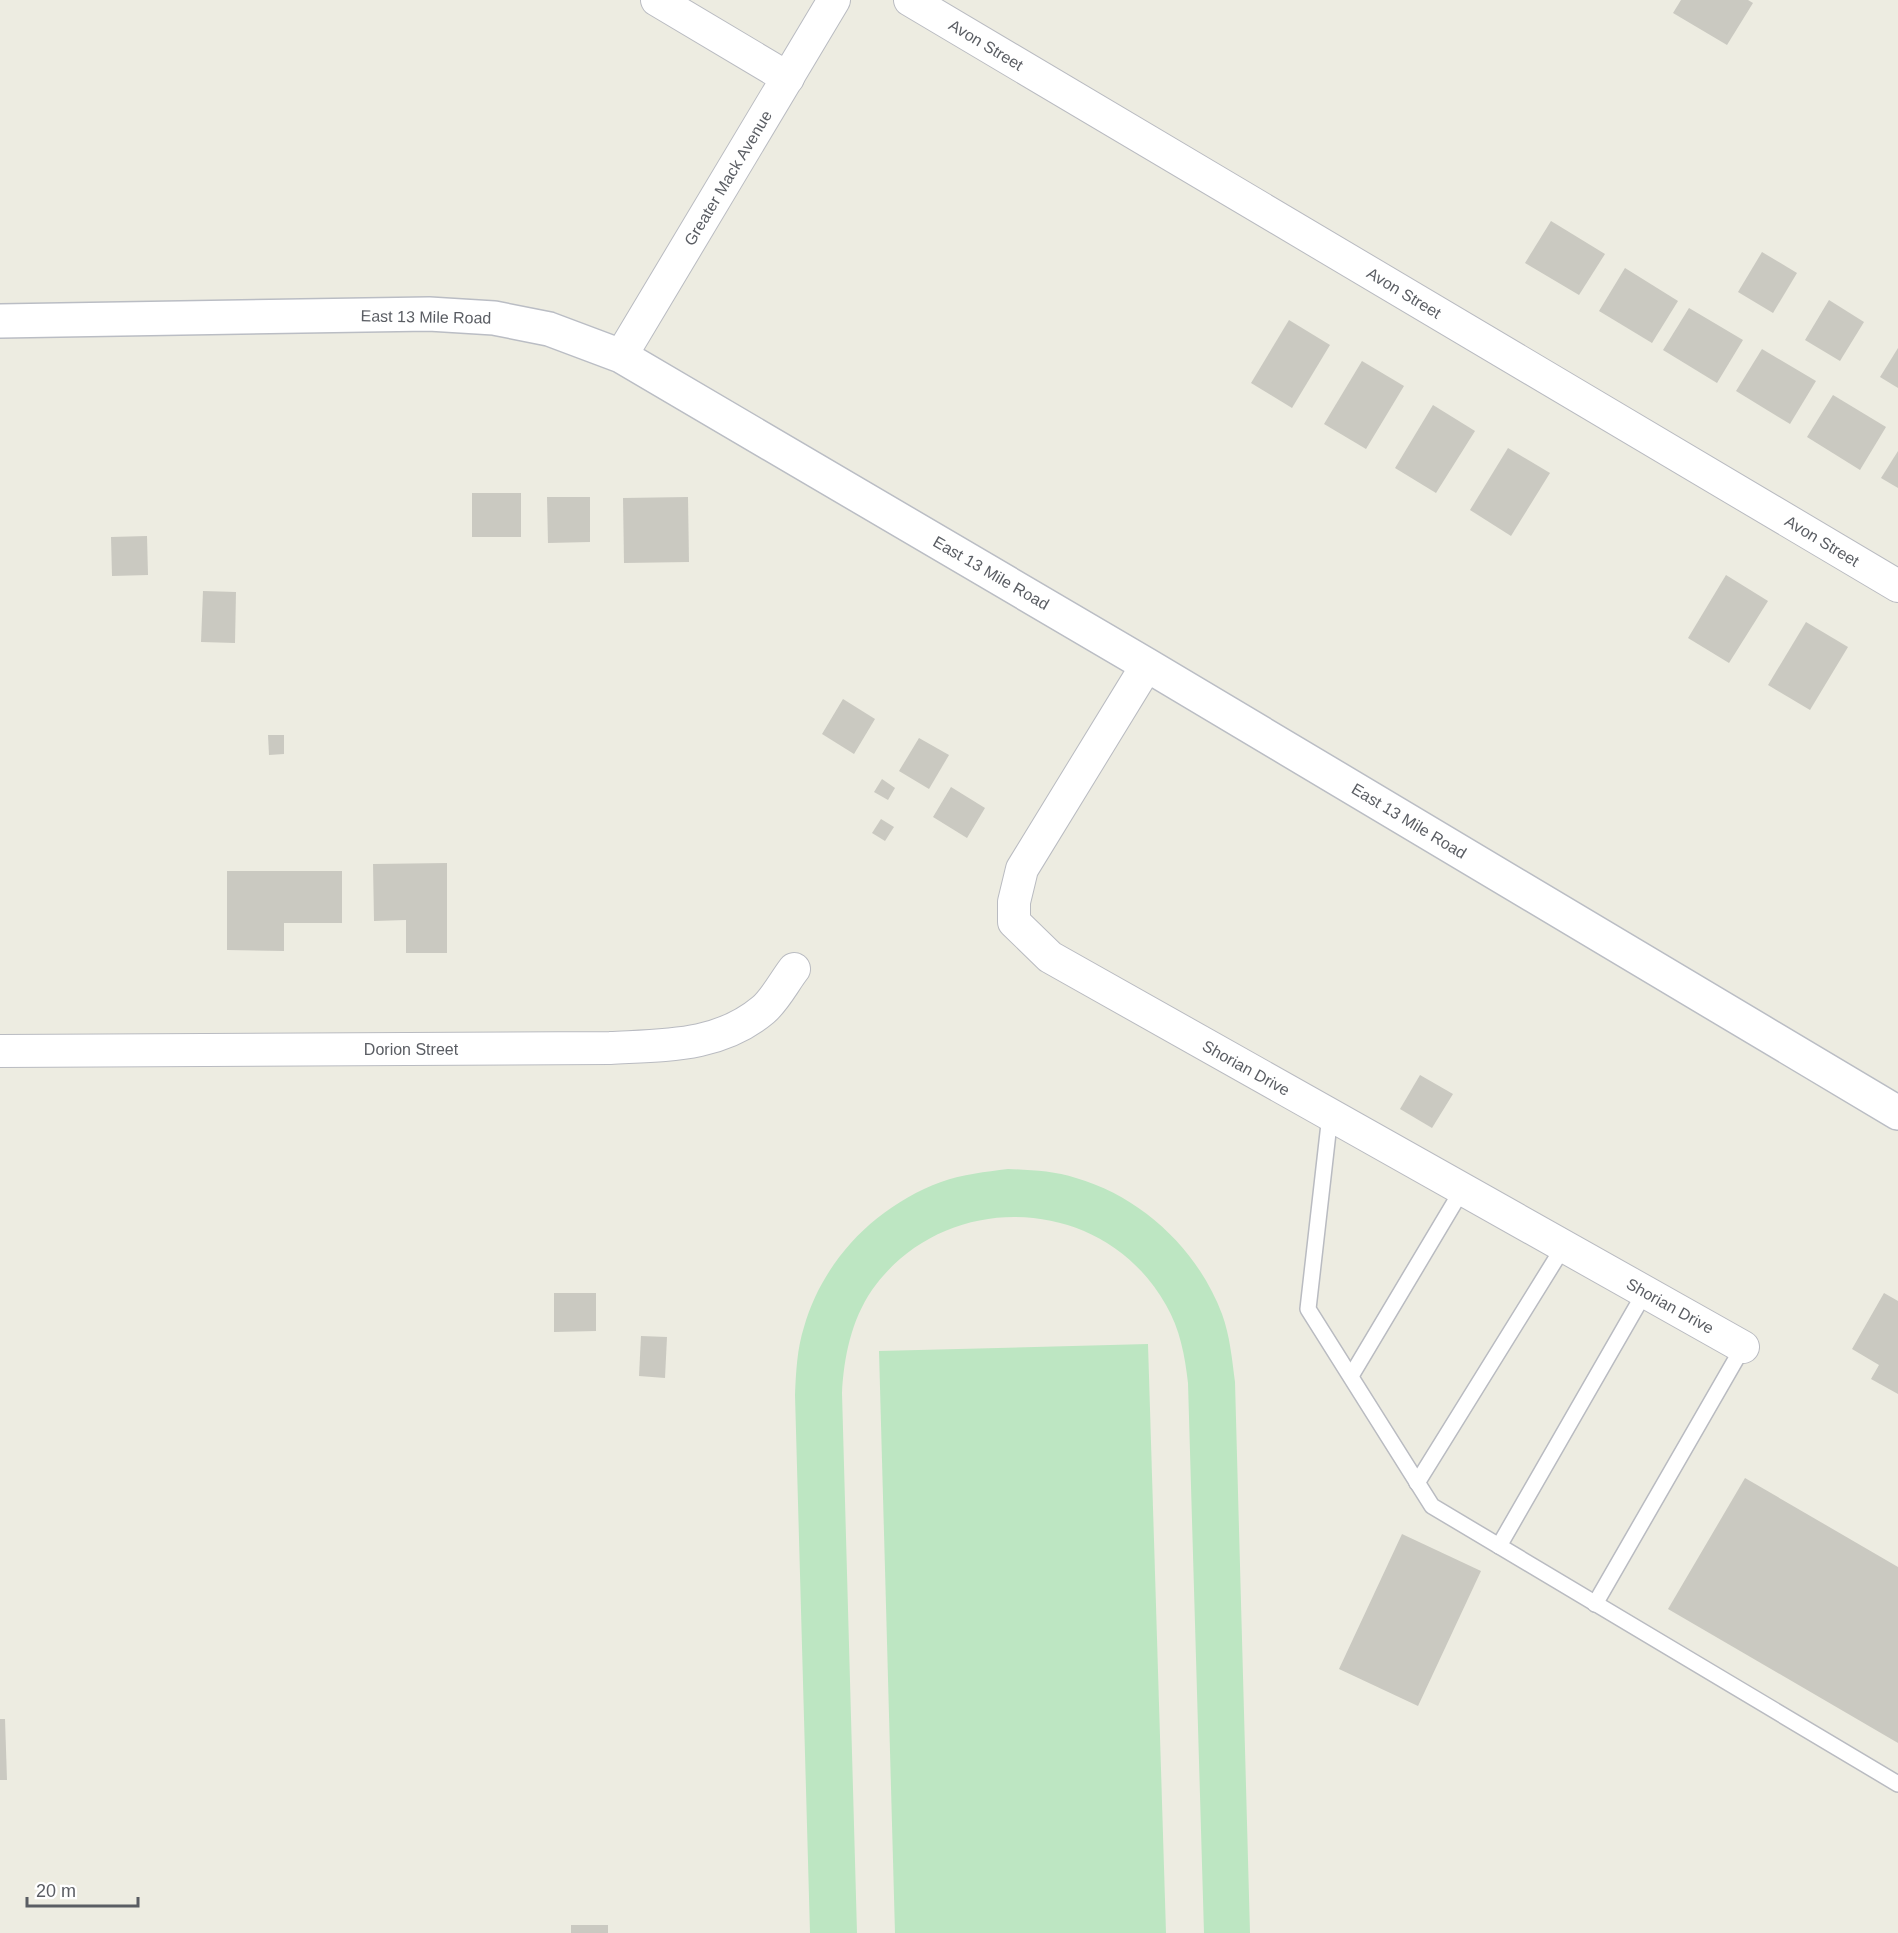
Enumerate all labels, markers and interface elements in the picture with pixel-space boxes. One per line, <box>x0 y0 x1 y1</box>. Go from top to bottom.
street label: Avon Street <box>946 16 1027 74</box>
street label: Greater Mack Avenue <box>681 107 775 249</box>
street label: Avon Street <box>1364 264 1445 322</box>
street label: East 13 Mile Road <box>360 307 492 327</box>
street label: Avon Street <box>1782 512 1863 570</box>
street label: East 13 Mile Road <box>930 533 1052 613</box>
street label: East 13 Mile Road <box>1349 780 1469 862</box>
street label: Shorian Drive <box>1199 1037 1293 1099</box>
street label: Dorion Street <box>364 1041 459 1058</box>
street label: Shorian Drive <box>1623 1275 1717 1337</box>
scale bar <box>27 1870 138 1908</box>
text: 20 m <box>36 1881 76 1901</box>

